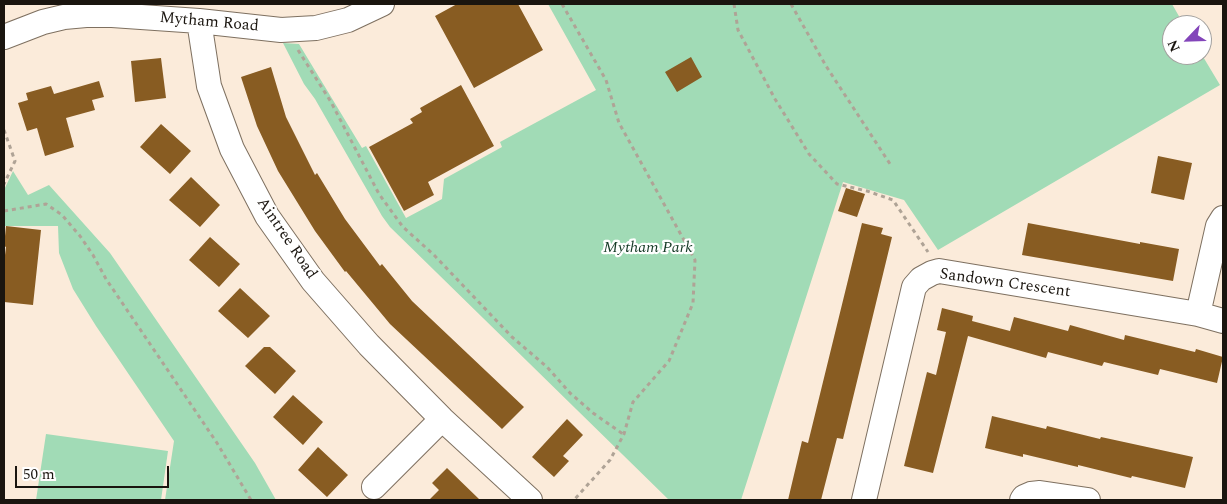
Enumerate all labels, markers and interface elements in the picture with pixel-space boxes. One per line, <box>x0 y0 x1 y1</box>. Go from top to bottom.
street label: Mytham Road <box>159 9 259 37</box>
north arrow <box>1162 15 1212 65</box>
text: N <box>1162 36 1186 55</box>
street label: Aintree Road <box>252 195 320 283</box>
park label: Mytham Park <box>603 239 693 259</box>
street label: Sandown Crescent <box>938 265 1072 303</box>
scale bar <box>18 456 171 488</box>
text: 50 m <box>23 463 55 486</box>

